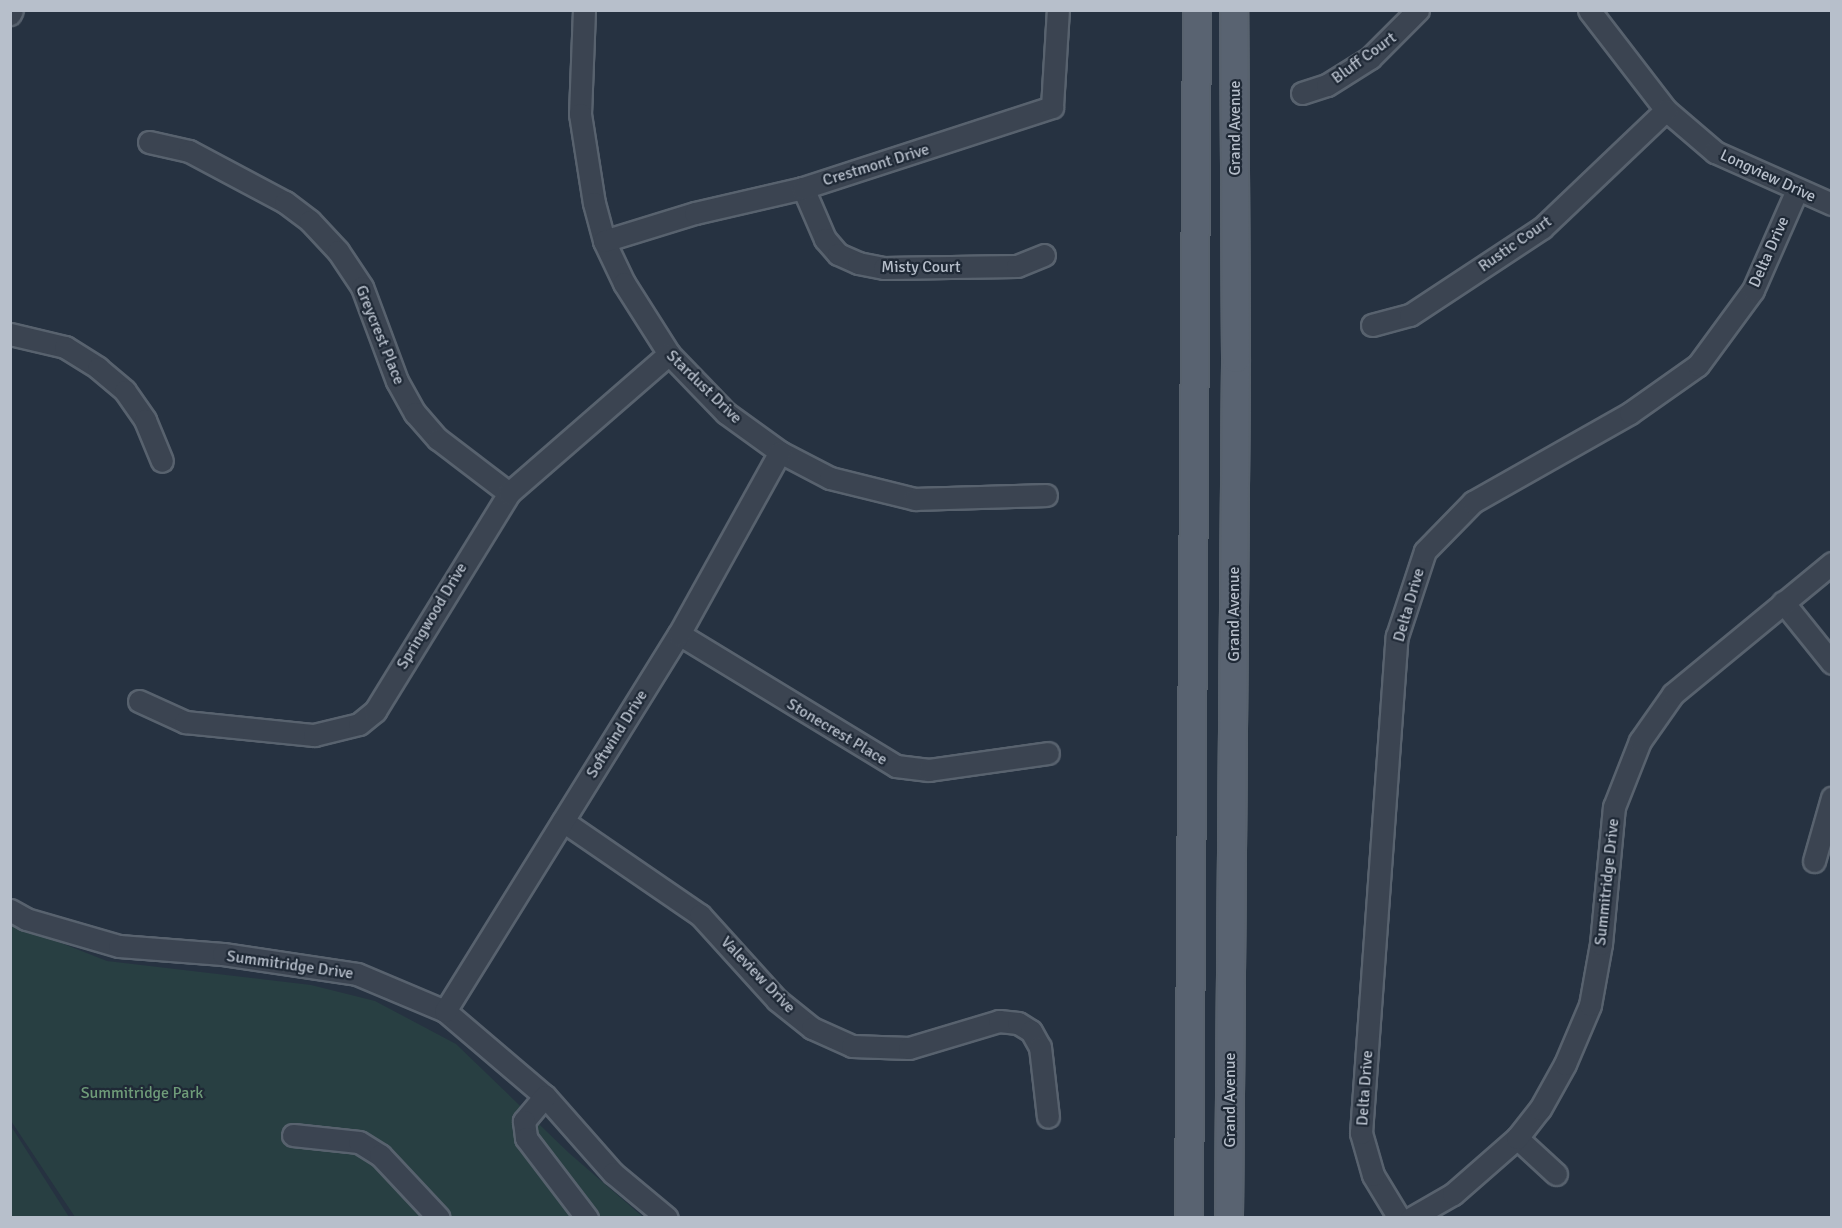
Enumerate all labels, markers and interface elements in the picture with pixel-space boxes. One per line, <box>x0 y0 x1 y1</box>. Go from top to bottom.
street label: Bluff Court <box>1328 28 1400 88</box>
street label: Grand Avenue <box>1225 81 1245 175</box>
street label: Crestmont Drive <box>820 140 932 190</box>
street label: Longview Drive <box>1717 145 1819 207</box>
street label: Rustic Court <box>1475 212 1555 276</box>
street label: Delta Drive <box>1745 213 1793 291</box>
street label: Misty Court <box>881 257 961 277</box>
street label: Greycrest Place <box>351 282 409 388</box>
street label: Stardust Drive <box>662 346 746 428</box>
street label: Springwood Drive <box>393 559 471 673</box>
street label: Delta Drive <box>1389 566 1429 644</box>
street label: Grand Avenue <box>1224 567 1244 661</box>
street label: Softwind Drive <box>582 686 652 782</box>
street label: Stonecrest Place <box>783 694 891 770</box>
street label: Summitridge Drive <box>1591 817 1623 947</box>
street label: Valeview Drive <box>717 933 799 1017</box>
street label: Summitridge Drive <box>225 947 355 983</box>
street label: Delta Drive <box>1353 1050 1377 1126</box>
street label: Grand Avenue <box>1220 1053 1240 1147</box>
park label: Summitridge Park <box>81 1083 203 1103</box>

